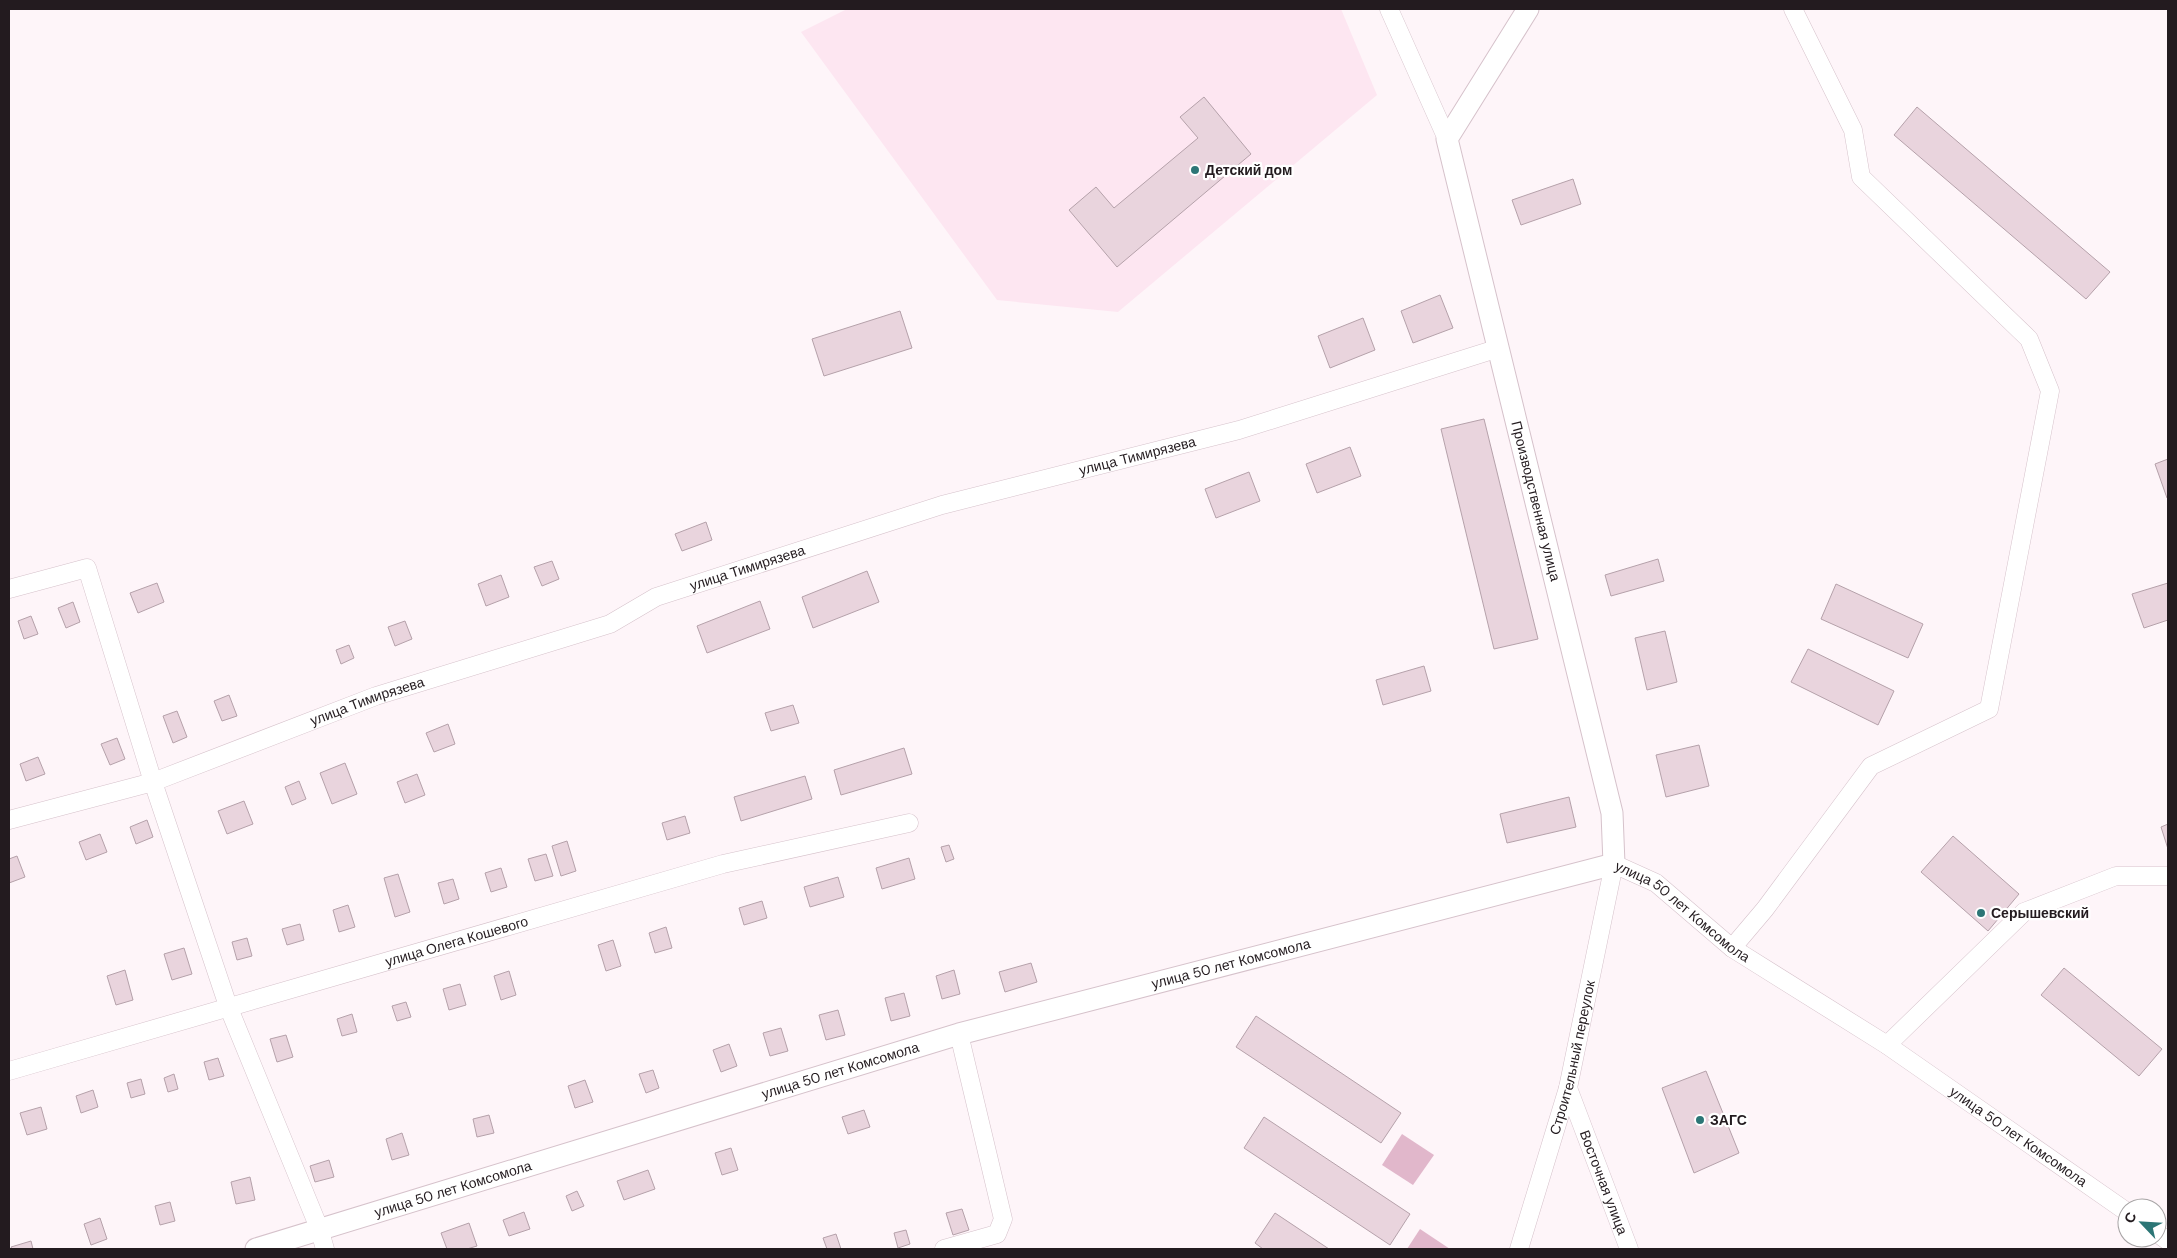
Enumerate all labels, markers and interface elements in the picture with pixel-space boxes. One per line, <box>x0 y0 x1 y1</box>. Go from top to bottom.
place label: Детский дом <box>1205 161 1292 179</box>
marker: Детский дом <box>1189 164 1201 176</box>
street label: Производственная улица <box>1507 419 1565 583</box>
street label: улица Тимирязева <box>1077 432 1198 479</box>
street label: улица Тимирязева <box>687 541 807 595</box>
street label: улица Тимирязева <box>308 673 427 730</box>
street label: улица 50 лет Комсомола <box>1612 857 1754 966</box>
place label: Серышевский <box>1991 904 2089 922</box>
marker: Серышевский <box>1975 907 1987 919</box>
street label: улица Олега Кошевого <box>383 912 530 970</box>
street label: улица 50 лет Комсомола <box>1150 934 1312 993</box>
street label: Строительный переулок <box>1545 978 1599 1137</box>
street label: улица 50 лет Комсомола <box>760 1038 921 1103</box>
street label: улица 50 лет Комсомола <box>1946 1082 2091 1191</box>
place label: ЗАГС <box>1710 1111 1747 1129</box>
marker: ЗАГС <box>1694 1114 1706 1126</box>
street label: Восточная улица <box>1576 1128 1632 1238</box>
street label: улица 50 лет Комсомола <box>372 1156 534 1221</box>
north arrow <box>2117 1198 2167 1248</box>
text: С <box>2120 1209 2141 1226</box>

